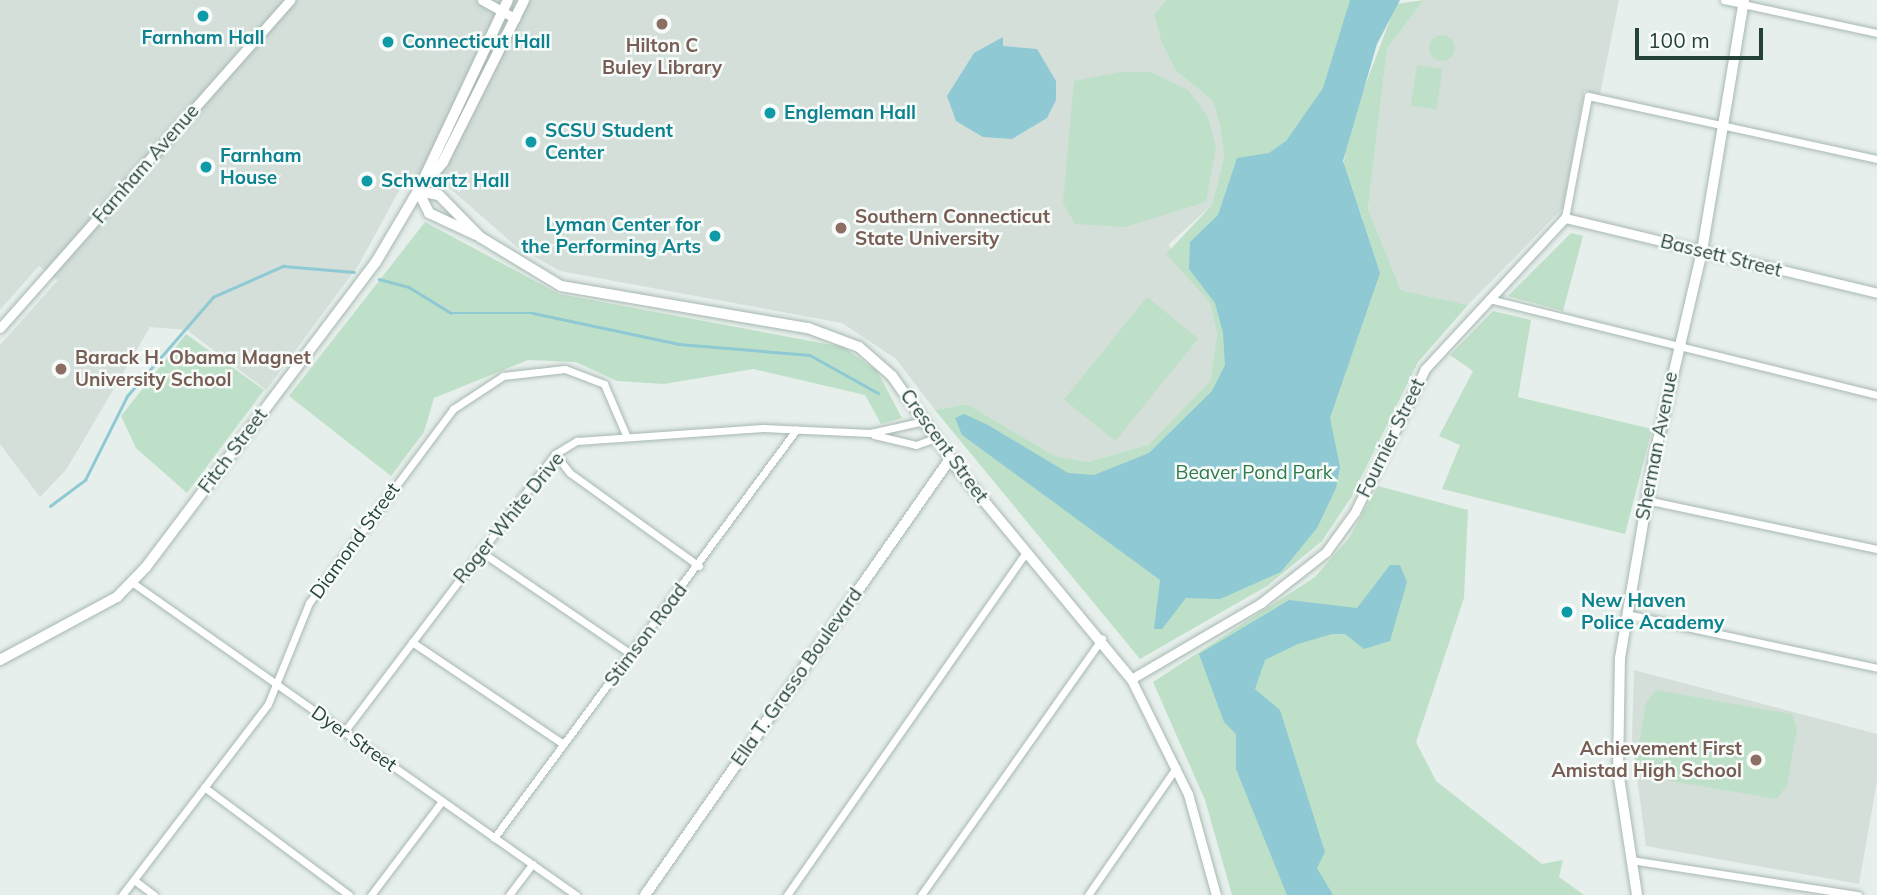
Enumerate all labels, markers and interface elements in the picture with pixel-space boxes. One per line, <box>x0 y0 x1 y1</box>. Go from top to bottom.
marker: Farnham Hall <box>195 8 211 24</box>
scale bar <box>1639 14 1767 58</box>
marker: Hilton C Buley Library <box>654 16 670 32</box>
place label: Farnham Hall <box>141 27 265 49</box>
text: 100 m <box>1648 27 1710 53</box>
place label: Connecticut Hall <box>402 31 550 53</box>
marker: Connecticut Hall <box>380 34 396 50</box>
place label: Hilton C Buley Library <box>602 35 722 79</box>
street label: Farnham Avenue <box>88 100 204 228</box>
place label: Engleman Hall <box>784 102 916 124</box>
marker: Engleman Hall <box>762 105 778 121</box>
place label: SCSU Student Center <box>545 120 673 164</box>
marker: SCSU Student Center <box>523 134 539 150</box>
place label: Farnham House <box>220 145 302 189</box>
marker: Farnham House <box>198 159 214 175</box>
place label: Schwartz Hall <box>381 170 509 192</box>
marker: Schwartz Hall <box>359 173 375 189</box>
place label: Southern Connecticut State University <box>855 206 1050 250</box>
place label: Lyman Center for the Performing Arts <box>521 214 701 258</box>
marker: Southern Connecticut State University <box>833 220 849 236</box>
marker: Lyman Center for the Performing Arts <box>707 228 723 244</box>
street label: Bassett Street <box>1658 230 1784 282</box>
place label: Barack H. Obama Magnet University School <box>75 347 311 391</box>
marker: Barack H. Obama Magnet University School <box>53 361 69 377</box>
street label: Sherman Avenue <box>1631 370 1683 522</box>
street label: Fournier Street <box>1352 375 1430 501</box>
street label: Crescent Street <box>895 385 993 507</box>
street label: Fitch Street <box>194 404 272 498</box>
street label: Roger White Drive <box>449 448 569 588</box>
park label: Beaver Pond Park <box>1176 462 1332 484</box>
street label: Diamond Street <box>305 479 405 603</box>
street label: Stimson Road <box>600 579 692 691</box>
street label: Ella T. Grasso Boulevard <box>727 584 867 770</box>
place label: New Haven Police Academy <box>1581 590 1724 634</box>
marker: New Haven Police Academy <box>1559 604 1575 620</box>
street label: Dyer Street <box>307 701 401 777</box>
place label: Achievement First Amistad High School <box>1551 738 1742 782</box>
marker: Achievement First Amistad High School <box>1748 752 1764 768</box>

